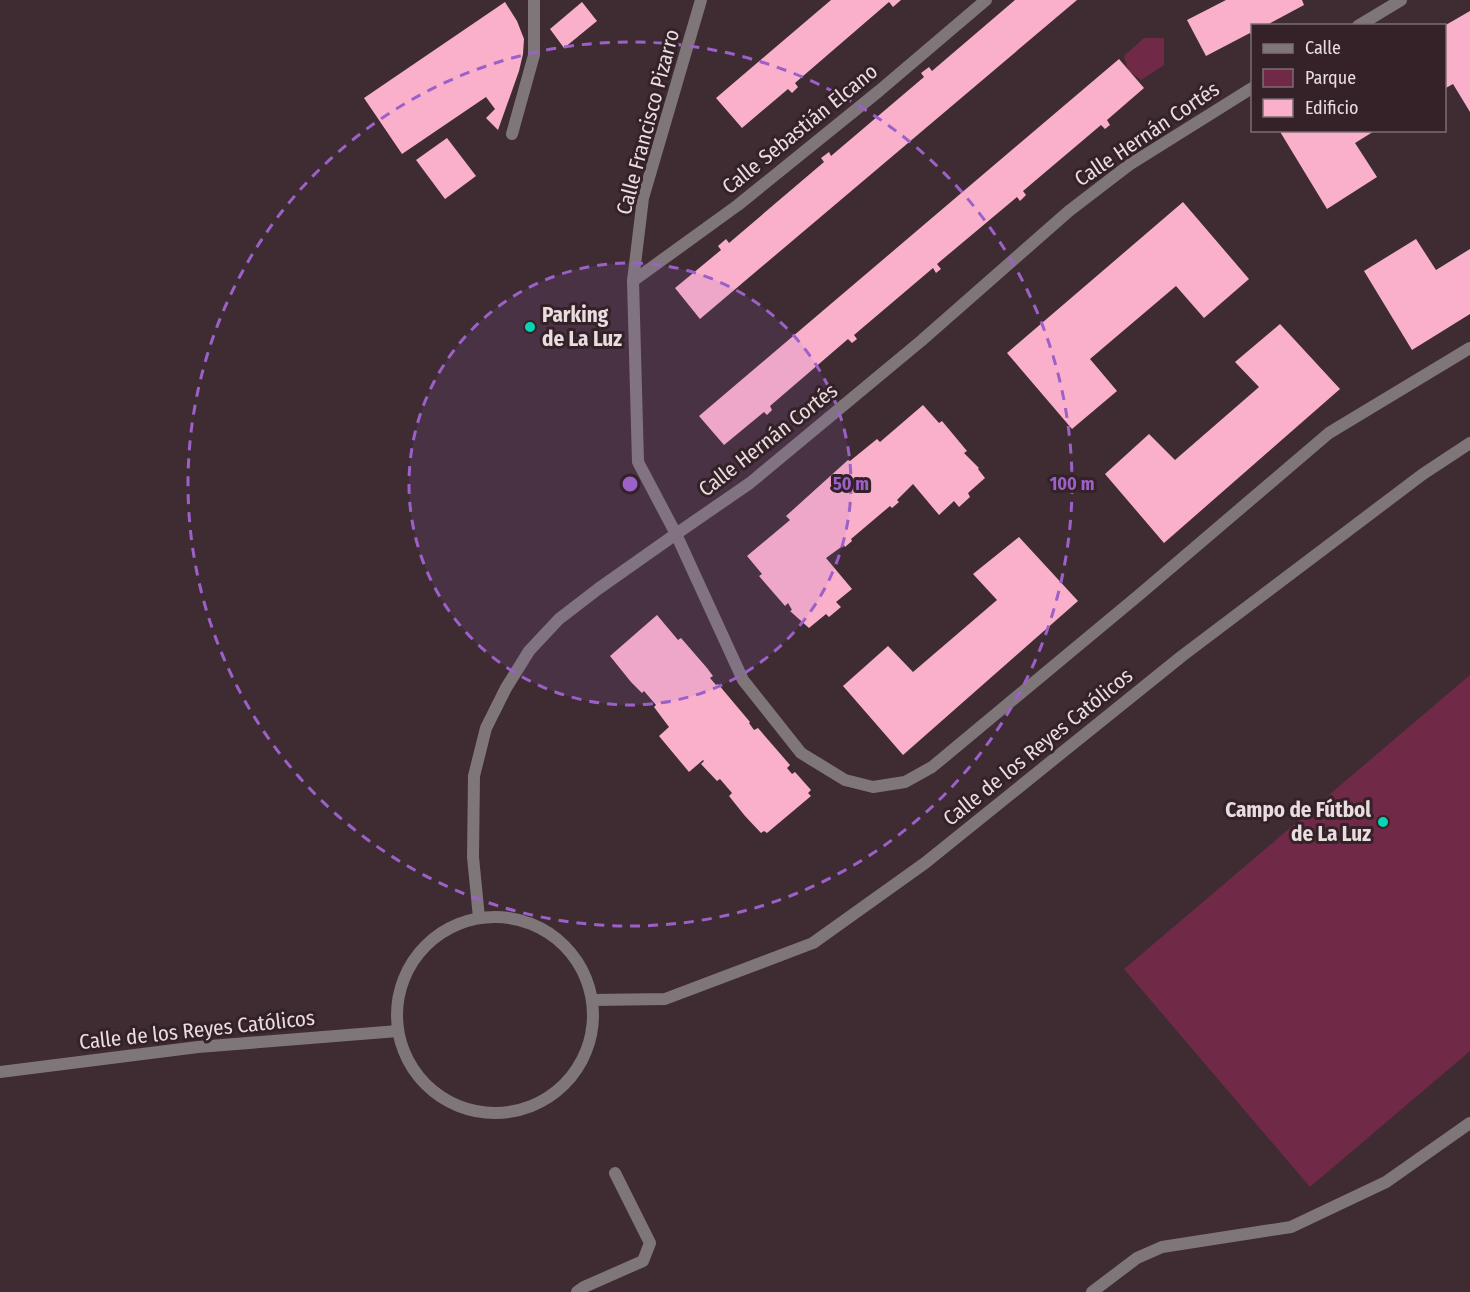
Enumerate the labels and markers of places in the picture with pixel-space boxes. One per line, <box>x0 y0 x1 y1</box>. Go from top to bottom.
place label: Parking de La Luz <box>542 302 622 352</box>
marker: Parking de La Luz <box>523 320 537 334</box>
centre of rings <box>620 474 640 494</box>
place label: Campo de Fútbol de La Luz <box>1225 797 1371 847</box>
marker: Campo de Fútbol de La Luz <box>1376 815 1390 829</box>

